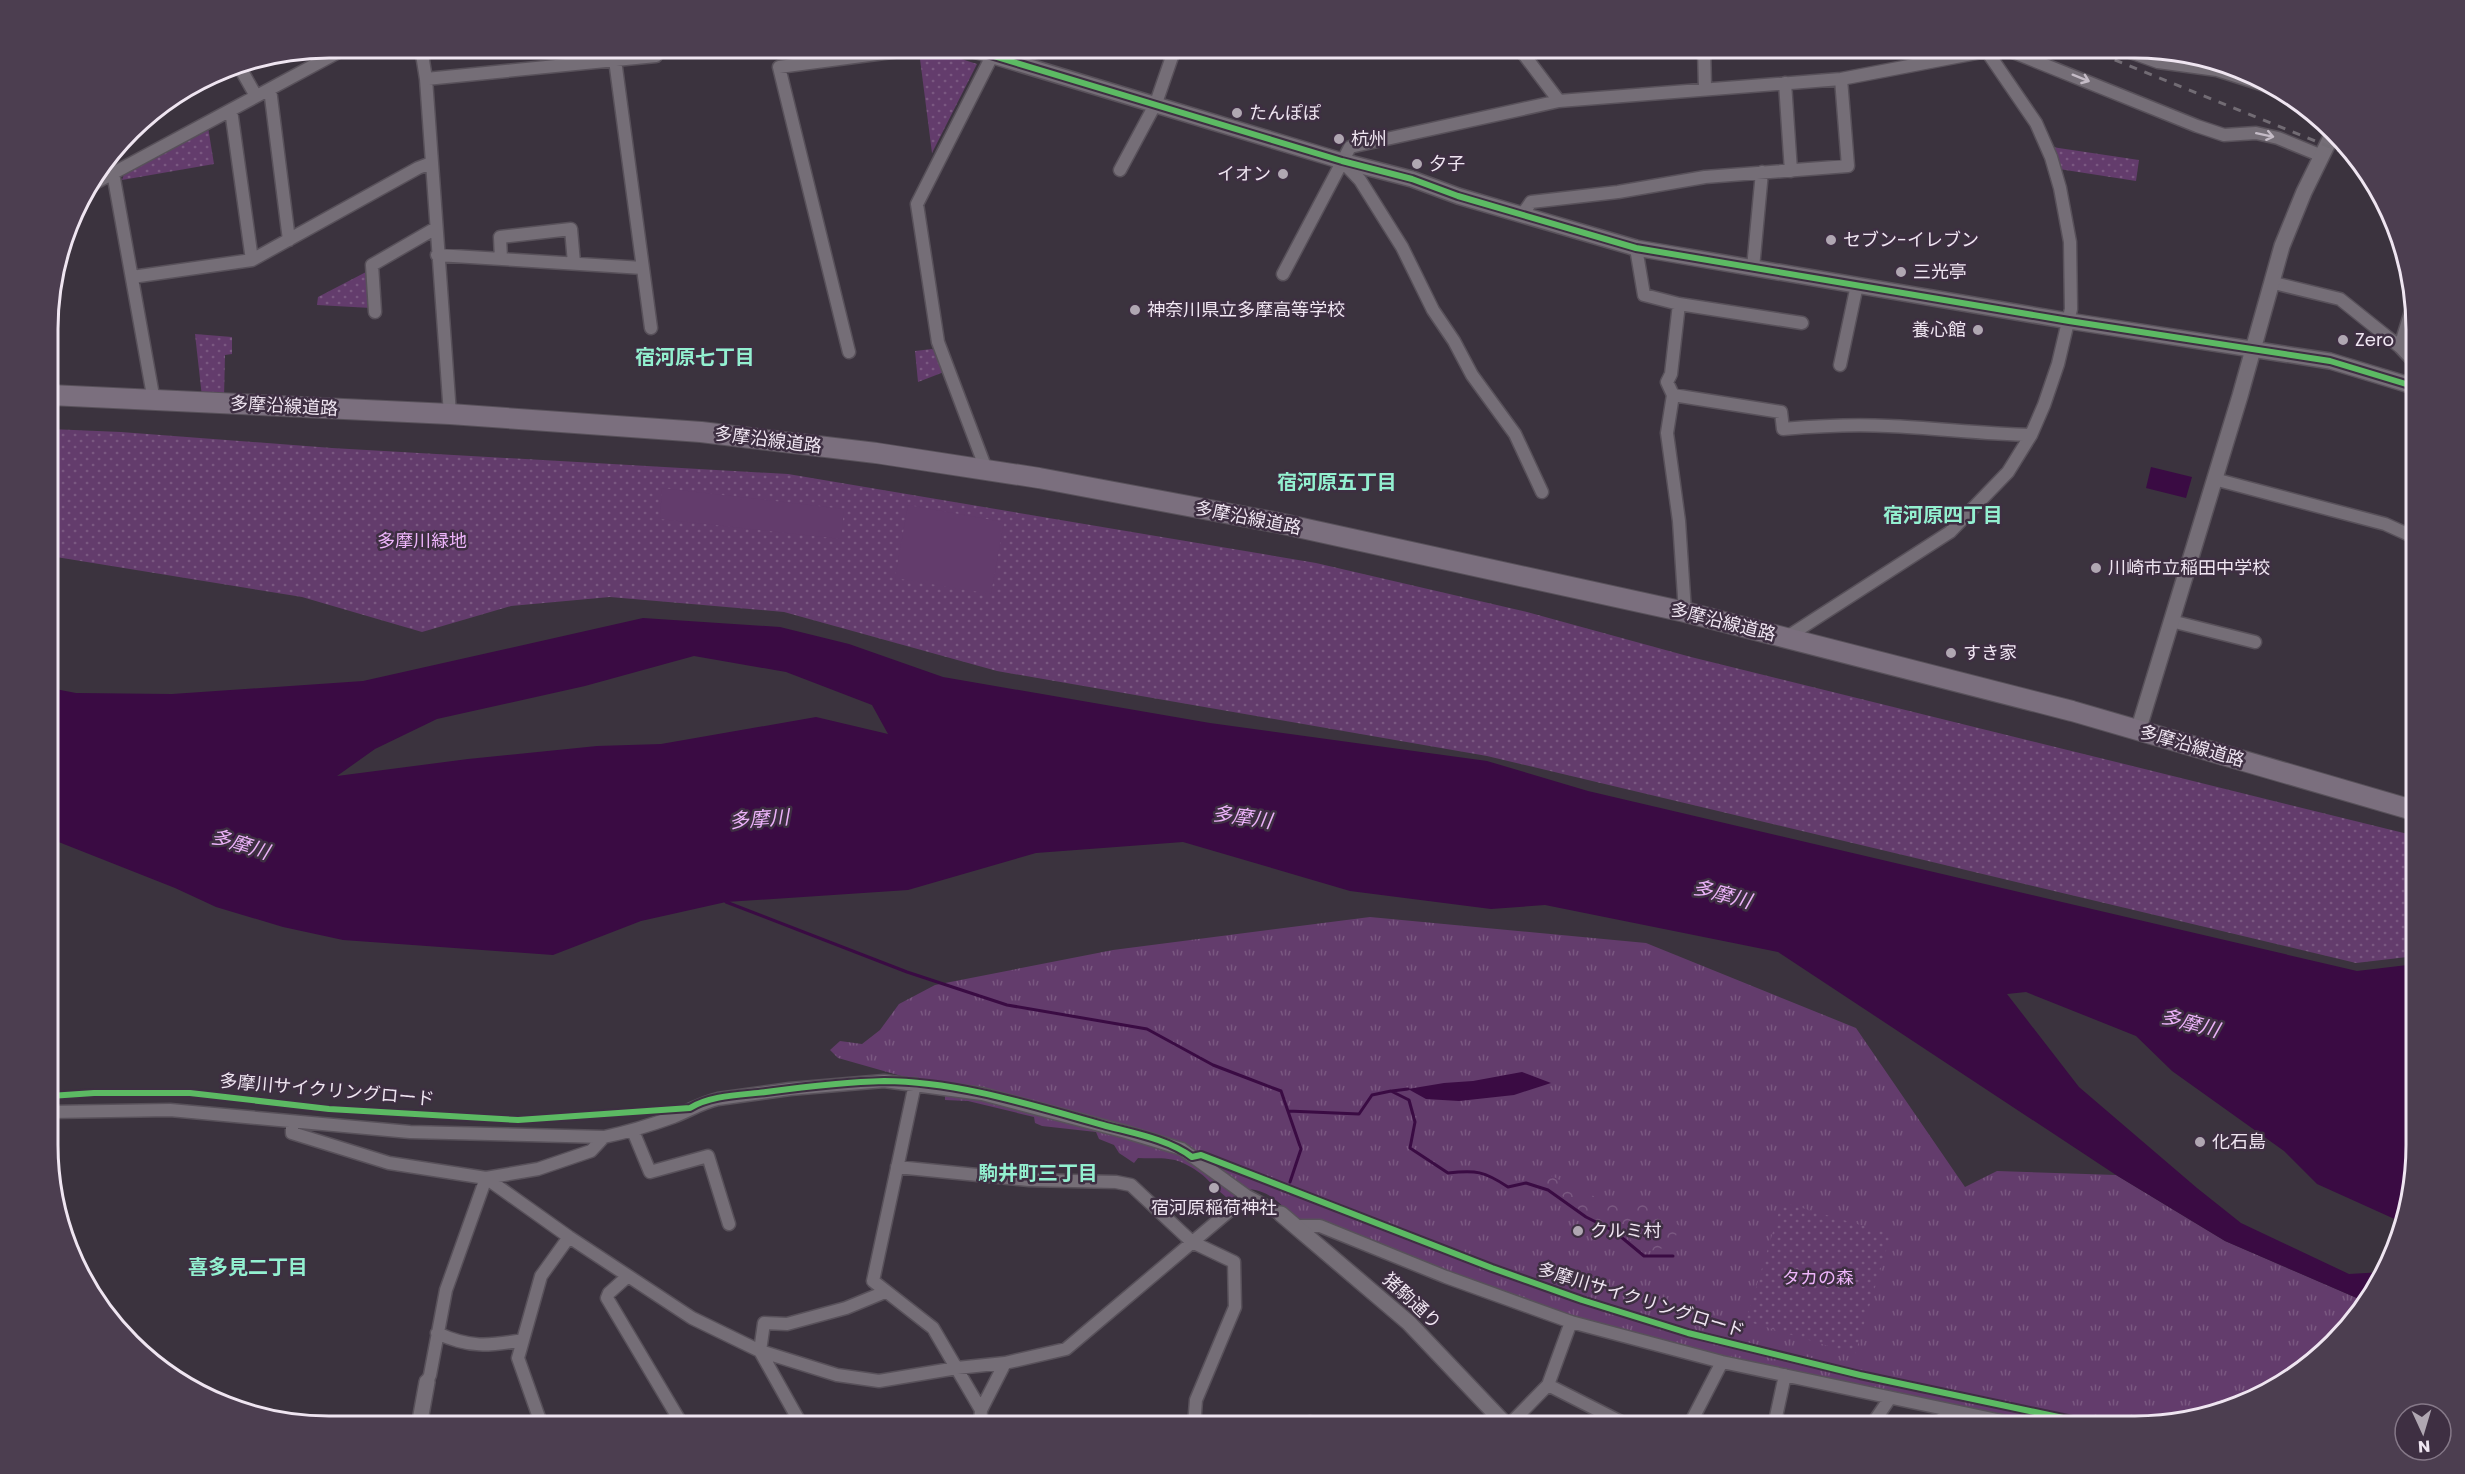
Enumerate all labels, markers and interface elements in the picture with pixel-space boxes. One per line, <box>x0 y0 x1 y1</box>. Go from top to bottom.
one-way arrow <box>2071 74 2089 85</box>
place label: たんぽぽ <box>1249 100 1321 125</box>
marker: たんぽぽ <box>1230 106 1244 120</box>
place label: 杭州 <box>1351 126 1387 151</box>
one-way arrow <box>2254 130 2274 141</box>
marker: 杭州 <box>1332 132 1346 146</box>
place label: 夕子 <box>1429 151 1465 176</box>
marker: 夕子 <box>1410 157 1424 171</box>
place label: イオン <box>1217 161 1271 186</box>
marker: イオン <box>1276 167 1290 181</box>
place label: セブン-イレブン <box>1843 227 1979 252</box>
marker: セブン-イレブン <box>1824 233 1838 247</box>
place label: 三光亭 <box>1913 259 1967 284</box>
marker: 三光亭 <box>1894 265 1908 279</box>
place label: 神奈川県立多摩高等学校 <box>1147 297 1345 322</box>
marker: 神奈川県立多摩高等学校 <box>1128 303 1142 317</box>
place label: 養心館 <box>1912 317 1966 342</box>
marker: 養心館 <box>1971 323 1985 337</box>
place label: Zero <box>2355 327 2394 352</box>
marker: Zero <box>2336 333 2350 347</box>
district label: 宿河原七丁目 <box>635 343 755 371</box>
street label: 多摩沿線道路 <box>229 390 339 421</box>
street label: 多摩沿線道路 <box>713 421 823 458</box>
district label: 宿河原五丁目 <box>1277 468 1397 496</box>
street label: 多摩沿線道路 <box>1193 495 1303 540</box>
district label: 宿河原四丁目 <box>1883 501 2003 529</box>
park label: 多摩川緑地 <box>377 528 467 553</box>
place label: 川崎市立稲田中学校 <box>2108 555 2270 580</box>
marker: 川崎市立稲田中学校 <box>2089 561 2103 575</box>
street label: 多摩沿線道路 <box>1668 596 1779 647</box>
place label: すき家 <box>1963 640 2017 665</box>
marker: すき家 <box>1944 646 1958 660</box>
street label: 多摩沿線道路 <box>2137 719 2247 772</box>
water label: 多摩川 <box>1210 799 1276 835</box>
water label: 多摩川 <box>728 803 792 835</box>
water label: 多摩川 <box>207 822 275 867</box>
water label: 多摩川 <box>1689 873 1757 916</box>
water label: 多摩川 <box>2157 1002 2225 1045</box>
street label: 多摩川サイクリングロード <box>219 1068 436 1111</box>
place label: 化石島 <box>2212 1129 2266 1154</box>
marker: 化石島 <box>2193 1135 2207 1149</box>
district label: 駒井町三丁目 <box>978 1159 1098 1187</box>
marker: 宿河原稲荷神社 <box>1207 1181 1221 1195</box>
place label: 宿河原稲荷神社 <box>1151 1195 1277 1220</box>
place label: クルミ村 <box>1590 1218 1661 1243</box>
marker: クルミ村 <box>1571 1224 1585 1238</box>
district label: 喜多見二丁目 <box>188 1253 308 1281</box>
street label: 多摩川サイクリングロード <box>1534 1256 1748 1343</box>
park label: タカの森 <box>1782 1265 1854 1290</box>
street label: 猪駒通り <box>1377 1267 1447 1334</box>
north arrow <box>2393 1402 2453 1462</box>
text: N <box>2417 1435 2431 1458</box>

